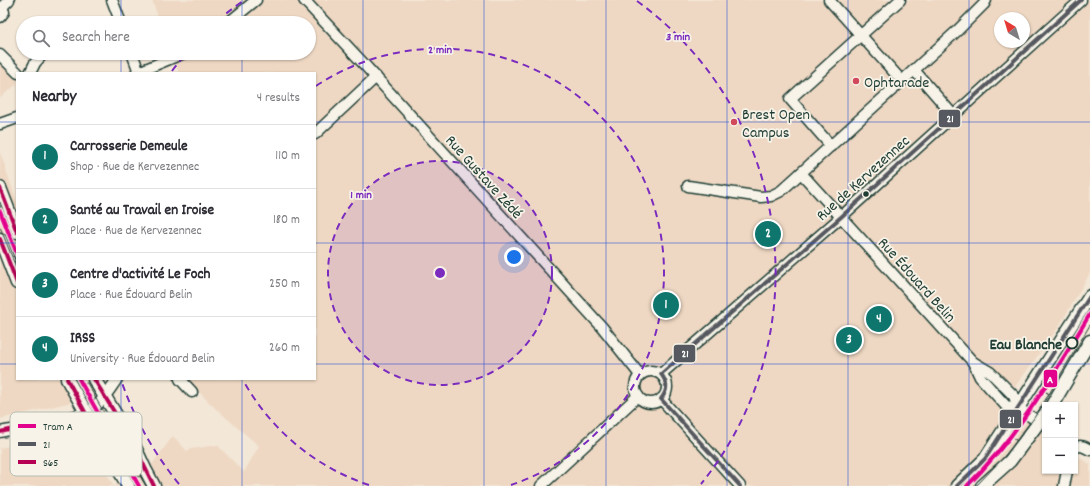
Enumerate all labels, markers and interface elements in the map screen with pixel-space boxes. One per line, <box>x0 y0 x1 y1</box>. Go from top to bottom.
north arrow <box>994 12 1030 48</box>
search box <box>16 16 316 60</box>
icon: search <box>30 27 52 49</box>
text: Search here <box>62 27 130 49</box>
text: 3 min <box>666 29 690 46</box>
text: 2 min <box>428 42 452 59</box>
place label: Ophtarade <box>864 72 929 95</box>
marker: Ophtarade <box>851 76 861 86</box>
text: Nearby <box>32 86 76 110</box>
text: 4 results <box>257 89 300 108</box>
place label: Brest Open Campus <box>742 104 810 145</box>
line badge: 21 <box>938 109 961 128</box>
text: 21 <box>946 112 954 128</box>
marker: Brest Open Campus <box>729 117 739 127</box>
street label: Rue Gustave Zédé <box>439 130 527 225</box>
street label: Rue de Kervezennec <box>812 130 916 227</box>
text: Carrosserie Demeule <box>70 136 188 158</box>
text: 1 <box>44 147 46 166</box>
text: 110 m <box>275 147 300 166</box>
text: Shop · Rue de Kervezennec <box>70 158 199 177</box>
text: 1 min <box>350 187 372 204</box>
unlabelled marker <box>861 189 871 199</box>
text: Santé au Travail en Iroise <box>70 200 214 222</box>
text: 2 <box>42 211 48 230</box>
text: 180 m <box>273 211 300 230</box>
pin: 2 <box>755 219 781 249</box>
text: Place · Rue de Kervezennec <box>70 222 202 241</box>
street label: Rue Édouard Belin <box>872 233 961 328</box>
your location <box>504 247 524 267</box>
text: Centre d'activité Le Foch <box>70 264 210 286</box>
centre of rings <box>433 266 447 280</box>
text: 3 <box>42 275 48 294</box>
text: 250 m <box>269 275 300 294</box>
text: Place · Rue Édouard Belin <box>70 286 192 305</box>
pin: 1 <box>653 290 679 320</box>
pin: 4 <box>866 304 892 334</box>
pin: 3 <box>836 325 862 355</box>
text: IRSS <box>70 328 95 350</box>
place label: Eau Blanche <box>990 334 1062 357</box>
marker: Eau Blanche <box>1065 336 1079 350</box>
text: 4 <box>42 339 48 358</box>
text: 260 m <box>269 339 300 358</box>
line badge: 21 <box>673 344 696 363</box>
text: 21 <box>681 347 689 363</box>
text: University · Rue Édouard Belin <box>70 350 215 369</box>
line badge: A <box>1043 369 1058 388</box>
text: A <box>1047 373 1053 389</box>
map controls <box>1042 402 1078 474</box>
button: + <box>1042 402 1078 438</box>
line badge: 21 <box>999 409 1022 429</box>
legend <box>10 412 142 476</box>
text: 21 <box>1007 413 1015 429</box>
text: Tram A <box>43 420 73 436</box>
text: 21 <box>43 438 50 454</box>
button: − <box>1042 438 1078 474</box>
text: S65 <box>43 456 58 472</box>

